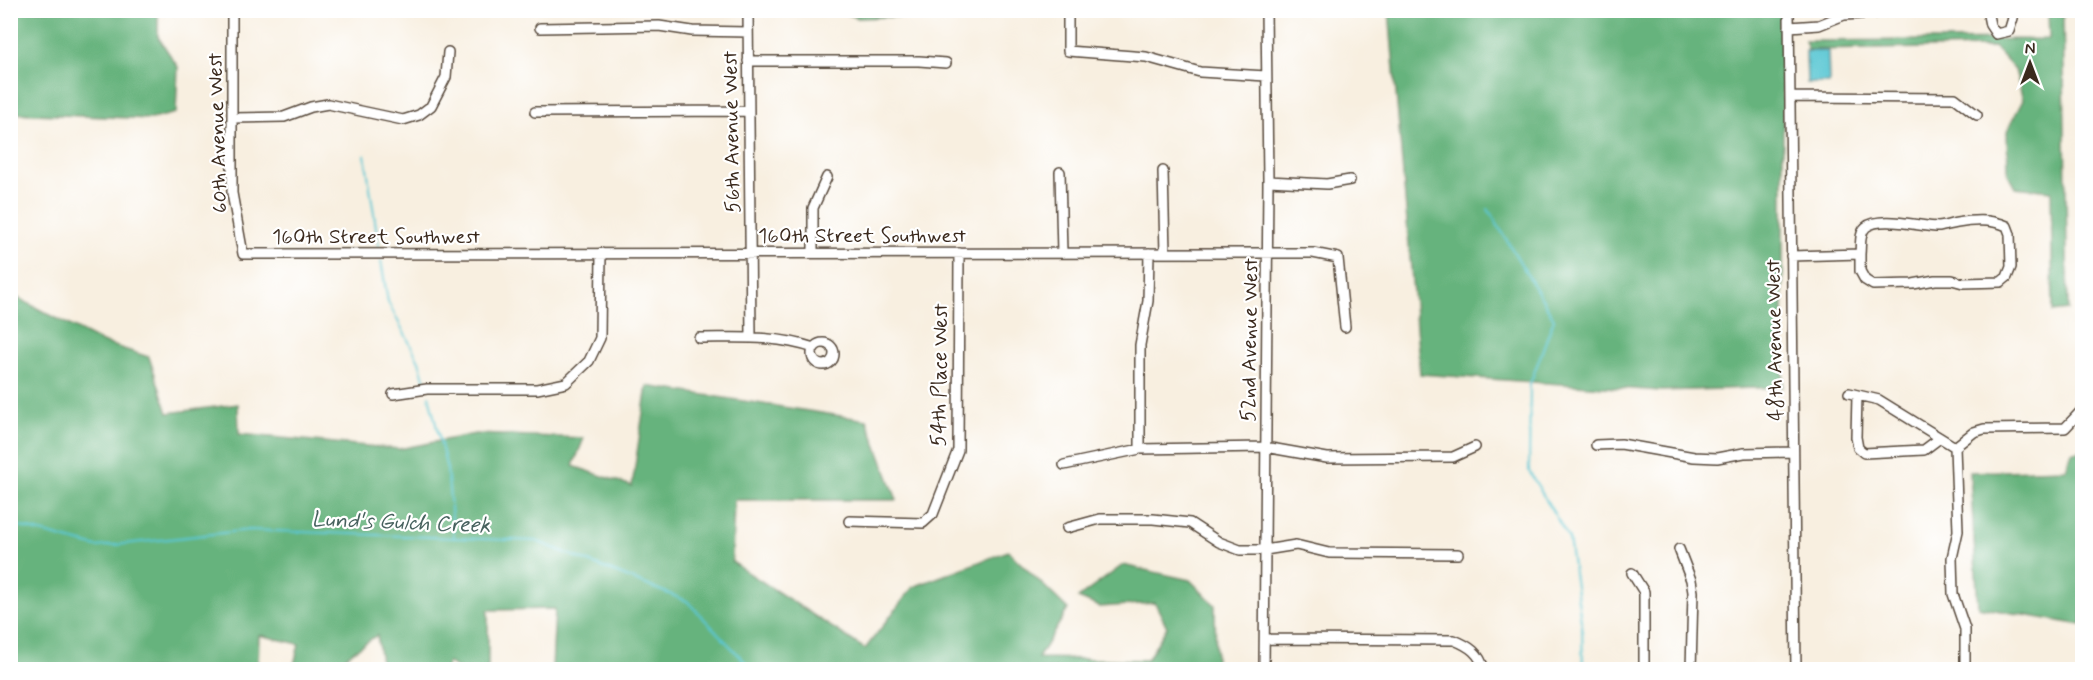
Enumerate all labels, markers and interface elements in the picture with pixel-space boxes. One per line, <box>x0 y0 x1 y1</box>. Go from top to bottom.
north arrow <box>2000 33 2060 93</box>
text: N <box>2025 39 2035 60</box>
street label: 56th Avenue West <box>717 50 747 213</box>
street label: 60th Avenue West <box>201 52 235 214</box>
street label: 160th Street Southwest <box>758 222 967 250</box>
street label: 160th Street Southwest <box>272 223 481 251</box>
street label: 52nd Avenue West <box>1235 257 1265 422</box>
street label: 48th Avenue West <box>1760 258 1790 421</box>
street label: 54th Place West <box>925 303 955 447</box>
water label: Lund's Gulch Creek <box>311 506 491 540</box>

